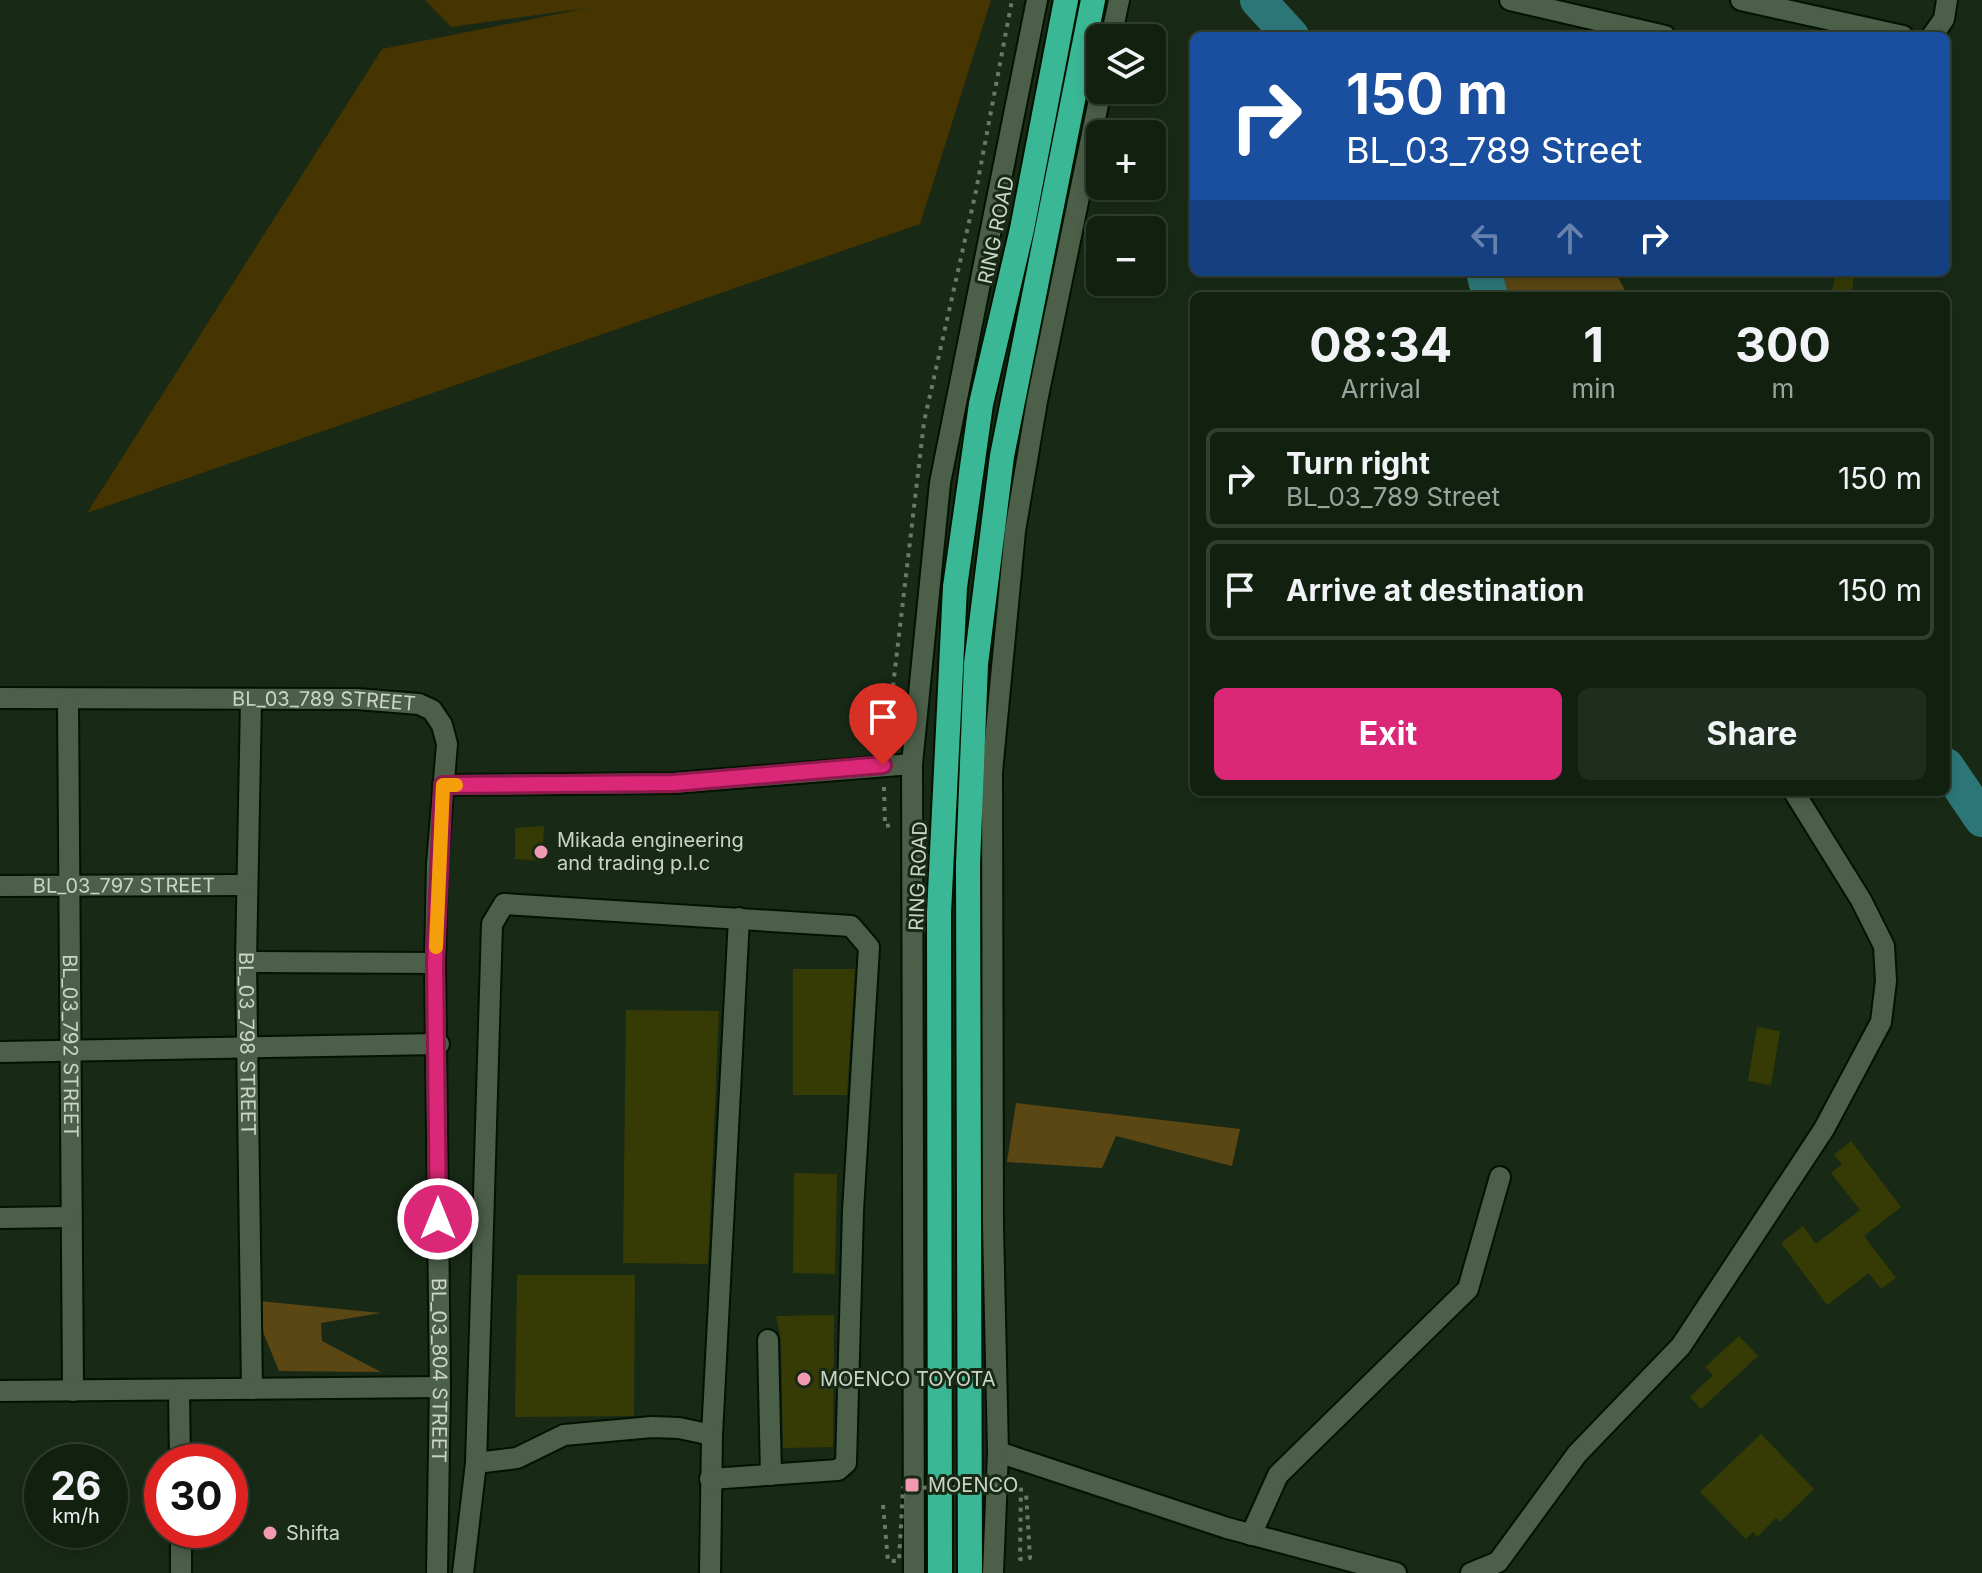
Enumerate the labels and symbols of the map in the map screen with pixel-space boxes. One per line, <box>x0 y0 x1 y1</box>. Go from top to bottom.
street label: RING ROAD <box>973 174 1019 286</box>
pin <box>849 683 917 765</box>
street label: BL_03_789 STREET <box>232 687 417 716</box>
street label: RING ROAD <box>904 821 932 931</box>
place label: Mikada engineering and trading p.l.c <box>557 828 744 875</box>
marker: Mikada engineering and trading p.l.c <box>532 843 550 861</box>
street label: BL_03_797 STREET <box>33 873 215 898</box>
street label: BL_03_798 STREET <box>234 952 260 1136</box>
street label: BL_03_792 STREET <box>58 954 83 1138</box>
position arrow <box>396 1177 480 1261</box>
street label: BL_03_804 STREET <box>427 1278 452 1463</box>
place label: MOENCO TOYOTA <box>820 1367 996 1391</box>
marker: MOENCO TOYOTA <box>795 1370 813 1388</box>
speed limit sign: 30 <box>144 1444 248 1548</box>
place label: MOENCO <box>928 1473 1018 1497</box>
marker: MOENCO <box>903 1476 921 1494</box>
place label: Shifta <box>286 1521 340 1545</box>
marker: Shifta <box>261 1524 279 1542</box>

